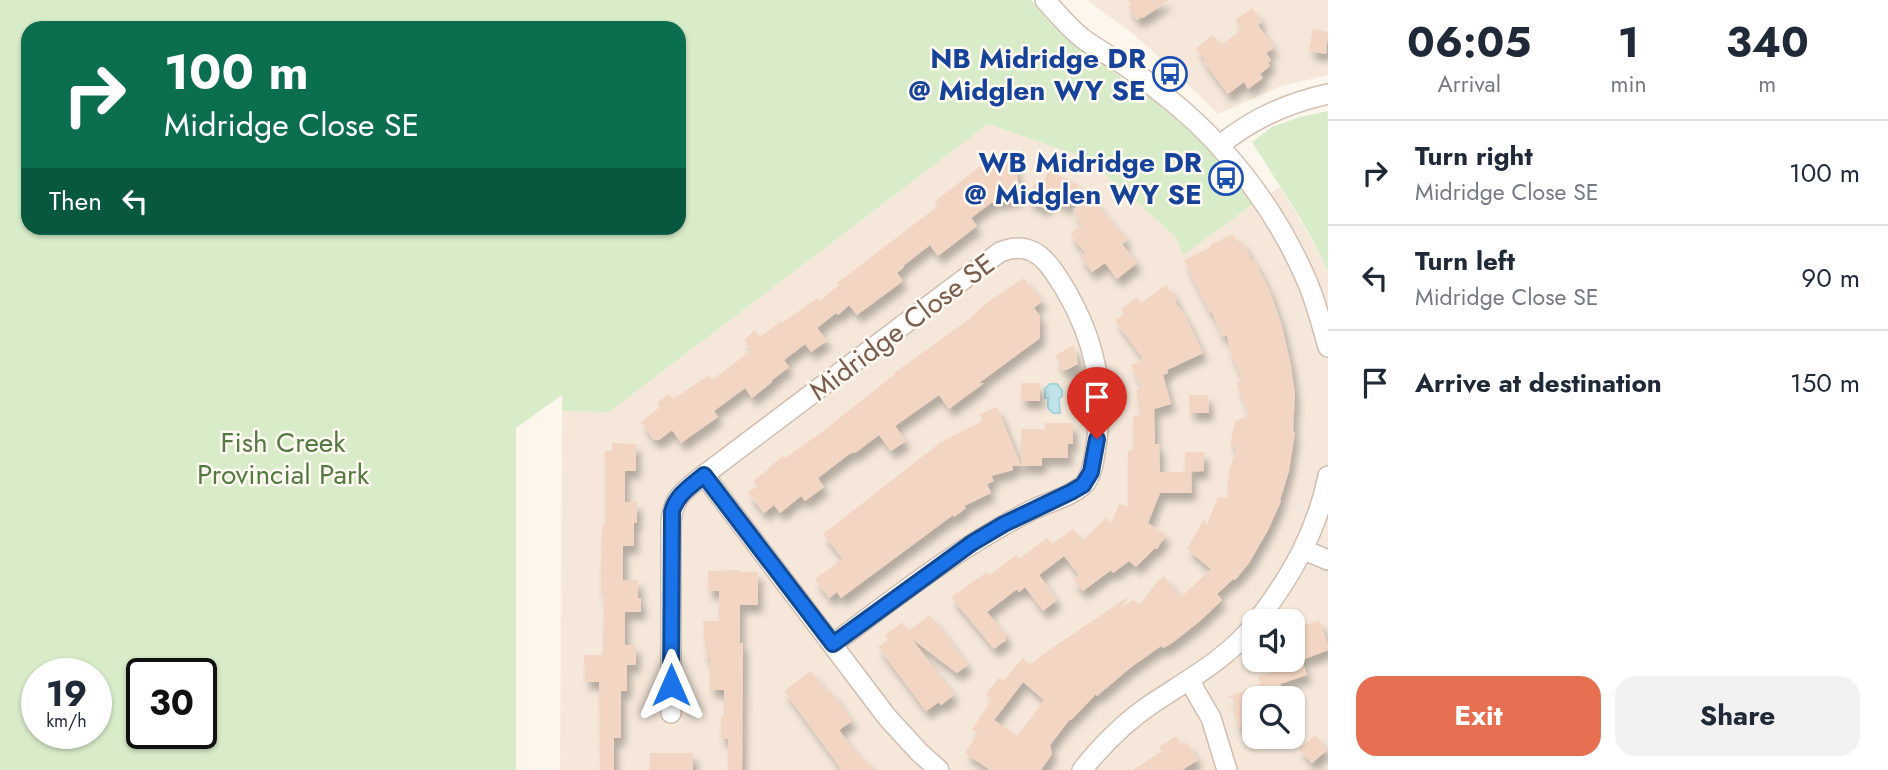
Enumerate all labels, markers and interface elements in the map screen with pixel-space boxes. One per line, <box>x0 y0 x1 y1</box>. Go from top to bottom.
text: 06:05 <box>1407 12 1531 73</box>
text: 1 <box>1618 12 1639 73</box>
text: 340 <box>1726 12 1809 73</box>
text: 100 m <box>164 37 309 107</box>
place label: NB Midridge DR @ Midglen WY SE <box>909 38 1146 111</box>
icon: right <box>49 49 140 140</box>
bus stop icon: NB Midridge DR @ Midglen WY SE <box>1151 55 1189 93</box>
text: Arrival <box>1438 67 1501 101</box>
text: min <box>1611 67 1647 101</box>
text: m <box>1758 67 1776 101</box>
text: Midridge Close SE <box>164 102 419 148</box>
text: Turn right <box>1415 137 1533 175</box>
place label: WB Midridge DR @ Midglen WY SE <box>965 142 1202 215</box>
icon: right <box>1356 154 1394 192</box>
text: 100 m <box>1789 154 1860 192</box>
bus stop icon: WB Midridge DR @ Midglen WY SE <box>1207 159 1245 197</box>
text: Midridge Close SE <box>1415 175 1598 209</box>
text: Then <box>49 182 102 220</box>
icon: left <box>116 182 154 220</box>
text: Turn left <box>1415 242 1515 280</box>
street label: Midridge Close SE <box>800 243 1004 411</box>
icon: left <box>1356 259 1394 297</box>
text: 90 m <box>1801 259 1860 297</box>
text: Midridge Close SE <box>1415 280 1598 314</box>
icon: arrive <box>1356 364 1394 402</box>
text: Arrive at destination <box>1415 364 1662 402</box>
text: 150 m <box>1790 364 1860 402</box>
pin <box>1067 367 1127 439</box>
icon: arrive <box>1078 378 1116 416</box>
park label: Fish Creek Provincial Park <box>197 422 370 495</box>
map controls <box>1242 609 1305 749</box>
button: sound <box>1242 609 1305 672</box>
position arrow <box>634 648 708 722</box>
speed limit sign: 30 <box>126 658 217 749</box>
text: 19 <box>46 669 87 719</box>
button: Exit <box>1356 676 1601 756</box>
button: Share <box>1615 676 1860 756</box>
button: search <box>1242 686 1305 749</box>
text: km/h <box>46 708 87 734</box>

